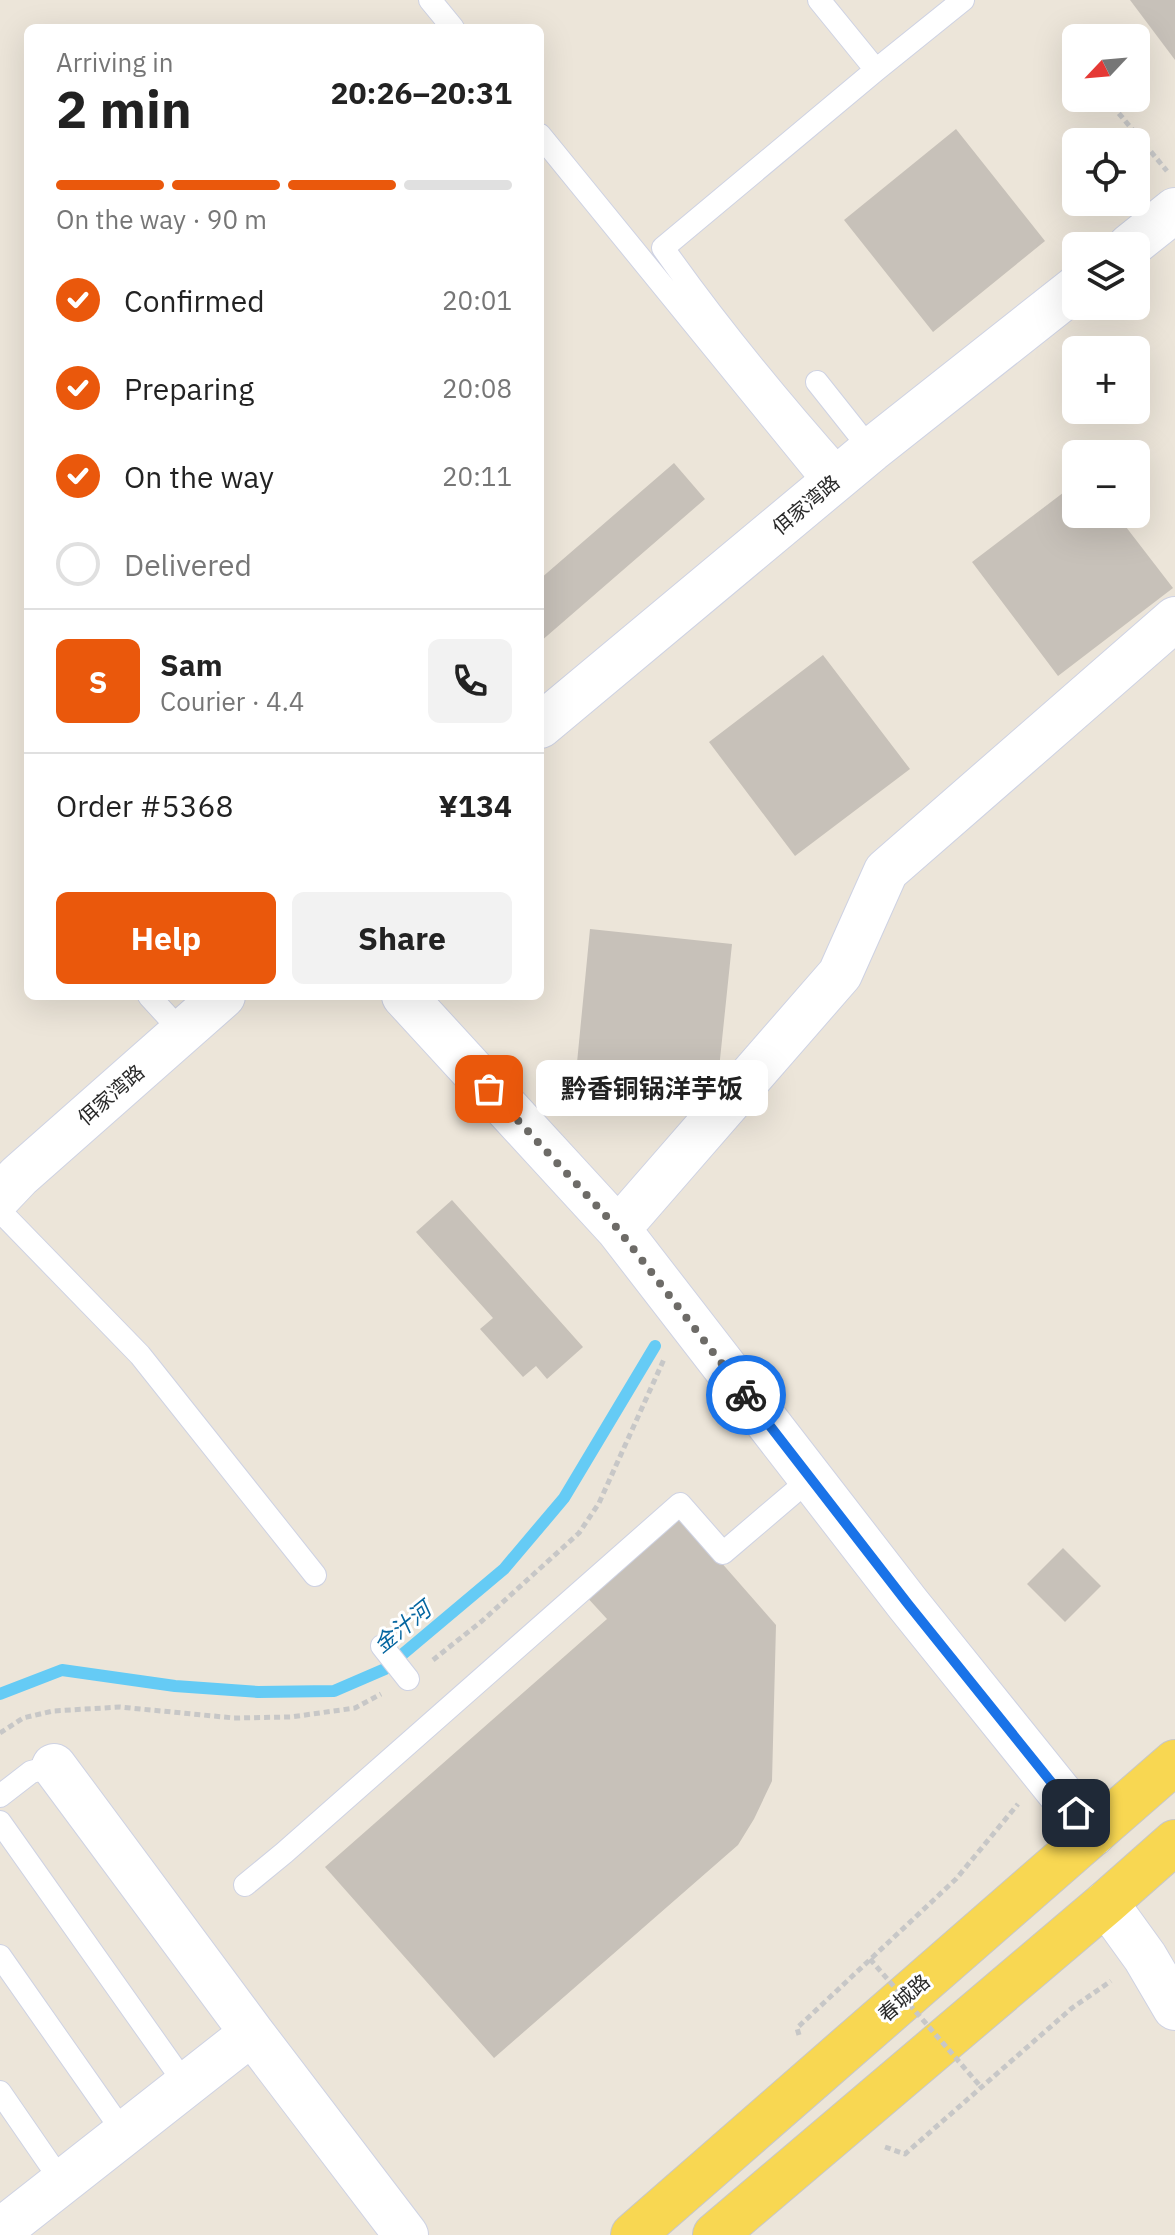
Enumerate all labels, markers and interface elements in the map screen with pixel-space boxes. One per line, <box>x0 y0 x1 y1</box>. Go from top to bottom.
north arrow <box>1062 24 1150 112</box>
map controls <box>1062 24 1150 528</box>
text: Arriving in <box>56 45 173 79</box>
text: 20:26–20:31 <box>331 73 512 112</box>
text: 2 min <box>56 75 192 142</box>
button: locate <box>1062 128 1150 216</box>
text: On the way · 90 m <box>56 202 267 236</box>
button: layers <box>1062 232 1150 320</box>
icon: check <box>56 278 100 322</box>
text: Confirmed <box>124 281 265 320</box>
text: 20:01 <box>442 283 512 317</box>
button: + <box>1062 336 1150 424</box>
icon: check <box>56 366 100 410</box>
text: Preparing <box>124 369 254 408</box>
text: 20:08 <box>442 371 512 405</box>
button: − <box>1062 440 1150 528</box>
icon: check <box>56 454 100 498</box>
text: On the way <box>124 457 274 496</box>
text: 20:11 <box>442 459 512 493</box>
street label: 佴家湾路 <box>766 469 845 541</box>
text: Delivered <box>124 545 252 584</box>
button: phone <box>428 639 512 723</box>
text: Sam <box>160 645 223 684</box>
text: S <box>89 662 107 701</box>
text: Courier · 4.4 <box>160 684 304 718</box>
text: Order #5368 <box>56 786 233 825</box>
text: ¥134 <box>439 786 512 825</box>
button: Help <box>56 892 276 984</box>
button: Share <box>292 892 512 984</box>
pin <box>455 1055 523 1123</box>
street label: 佴家湾路 <box>72 1058 150 1131</box>
callout: 黔香铜锅洋芋饭 <box>537 1061 769 1117</box>
icon: bag <box>467 1067 511 1111</box>
text: 黔香铜锅洋芋饭 <box>561 1071 743 1105</box>
courier <box>706 1355 786 1435</box>
icon: bike <box>724 1373 768 1417</box>
water label: 金汁河 <box>367 1592 440 1659</box>
pin <box>1042 1779 1110 1847</box>
icon: home <box>1054 1791 1098 1835</box>
street label: 春城路 <box>872 1968 935 2027</box>

